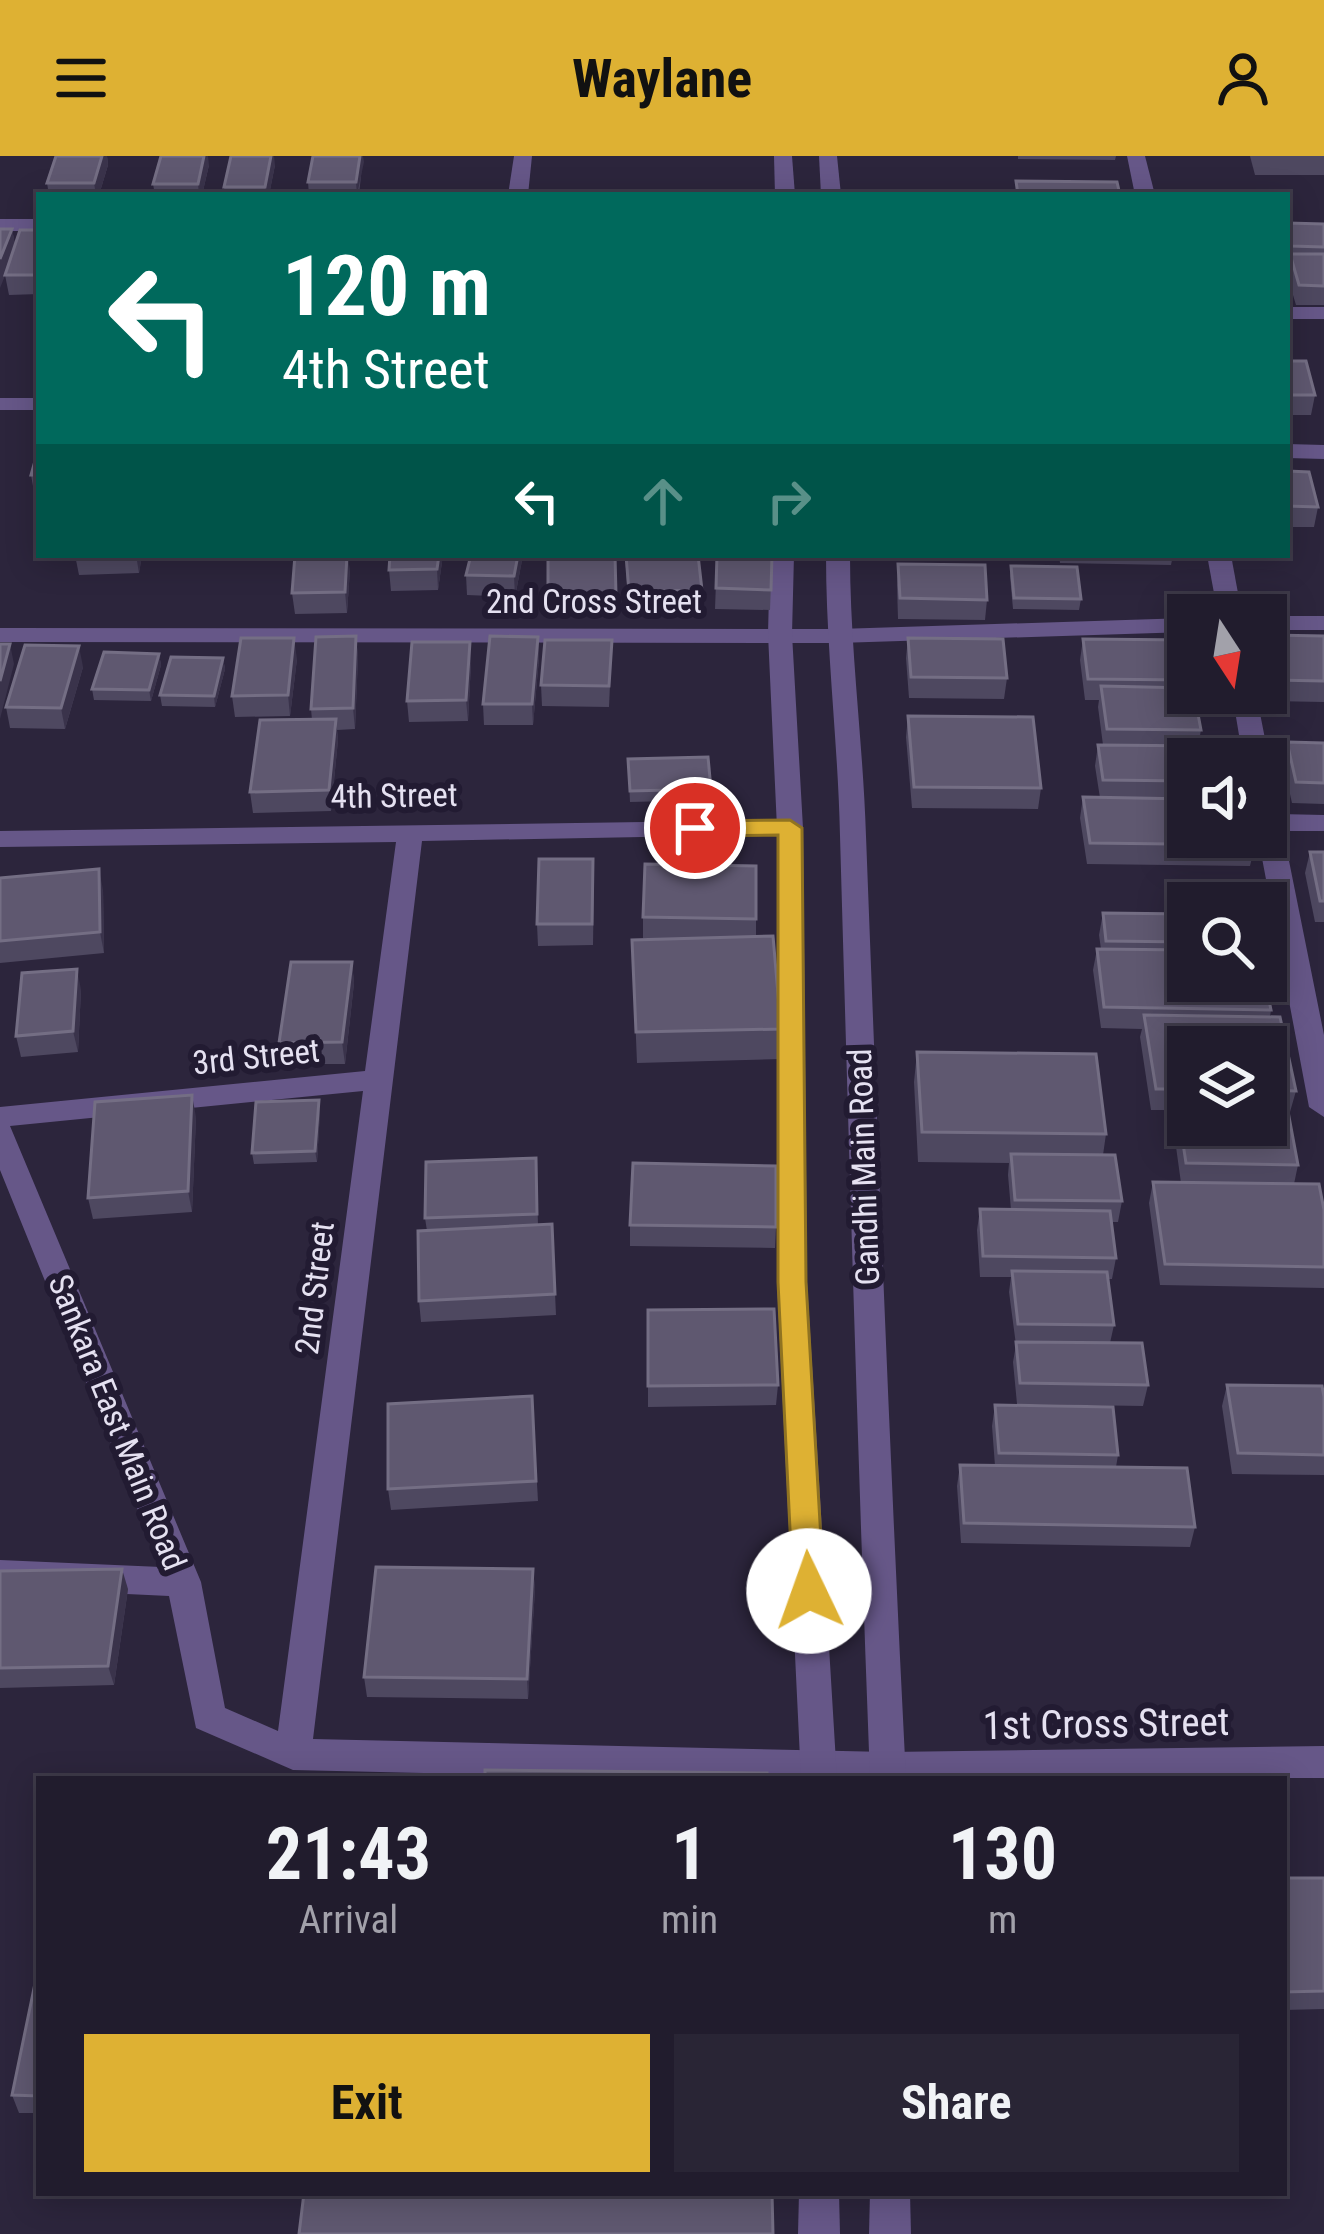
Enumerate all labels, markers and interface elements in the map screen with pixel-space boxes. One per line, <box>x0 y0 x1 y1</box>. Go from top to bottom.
icon: menu <box>48 45 114 111</box>
icon: person <box>1210 45 1276 111</box>
text: Waylane <box>572 47 752 110</box>
text: 120 m <box>282 237 491 336</box>
icon: left <box>84 240 240 396</box>
text: 4th Street <box>282 338 490 401</box>
icon: left <box>504 468 570 534</box>
icon: ahead <box>630 468 696 534</box>
icon: right <box>756 468 822 534</box>
street label: 2nd Cross Street <box>486 582 702 621</box>
north arrow <box>1167 594 1287 714</box>
map controls <box>1167 594 1287 1146</box>
button: sound <box>1167 738 1287 858</box>
street label: 4th Street <box>330 775 458 816</box>
pin <box>644 777 746 879</box>
icon: arrive <box>662 795 728 861</box>
button: search <box>1167 882 1287 1002</box>
button: layers <box>1167 1026 1287 1146</box>
street label: 3rd Street <box>191 1030 321 1083</box>
street label: Gandhi Main Road <box>840 1048 887 1286</box>
street label: 2nd Street <box>287 1219 342 1357</box>
street label: Sankara East Main Road <box>40 1269 195 1576</box>
position arrow <box>746 1528 872 1654</box>
street label: 1st Cross Street <box>982 1699 1230 1749</box>
text: 21:43 <box>266 1812 431 1897</box>
text: 1 <box>671 1812 708 1897</box>
text: 130 <box>948 1812 1057 1897</box>
text: Arrival <box>299 1897 398 1943</box>
text: min <box>661 1897 718 1943</box>
text: m <box>988 1897 1017 1943</box>
button: Exit <box>84 2034 650 2172</box>
button: Share <box>674 2034 1239 2172</box>

